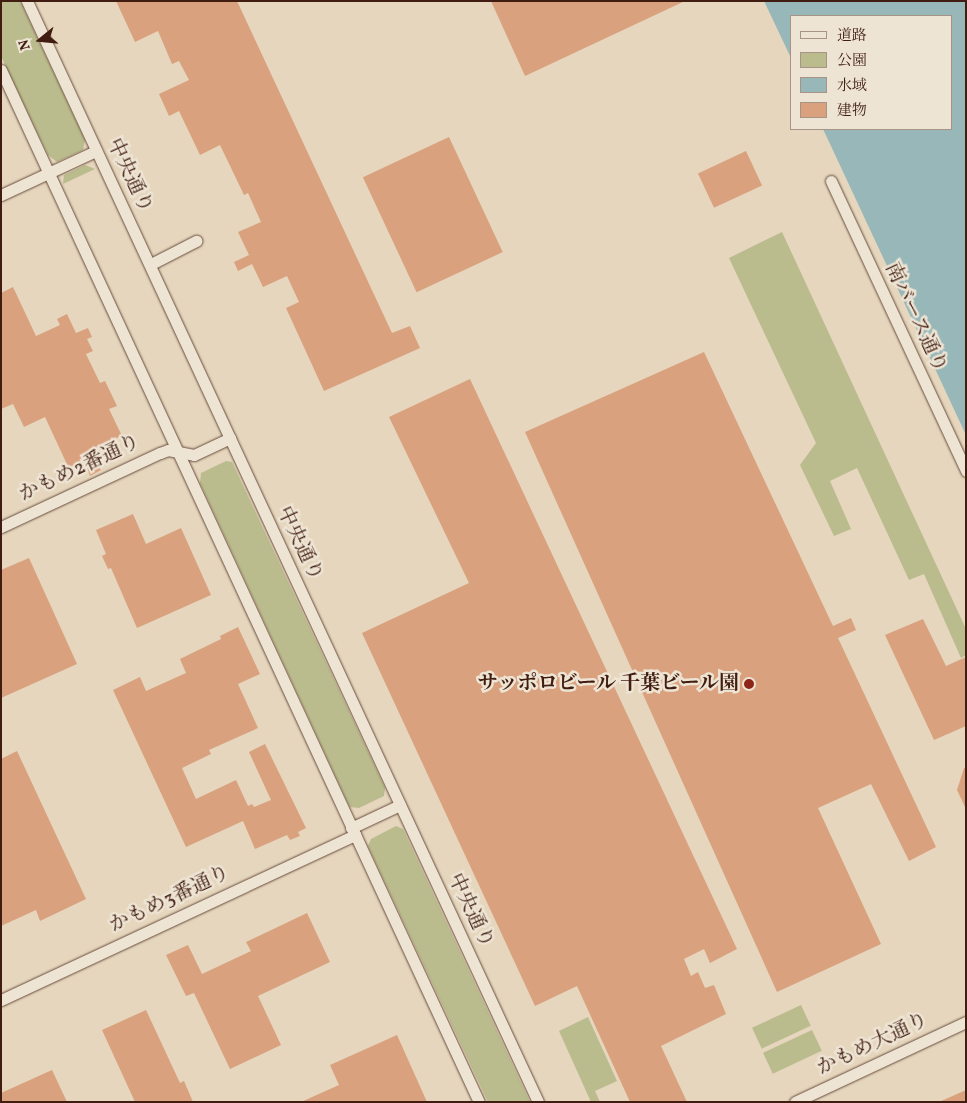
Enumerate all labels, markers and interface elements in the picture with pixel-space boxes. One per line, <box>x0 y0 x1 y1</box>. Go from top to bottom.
north arrow <box>15 15 65 65</box>
legend <box>790 15 952 130</box>
text: 道路 <box>837 26 867 47</box>
text: N <box>15 37 36 52</box>
text: 公園 <box>837 51 867 72</box>
text: 水域 <box>837 76 867 97</box>
text: 建物 <box>837 101 867 122</box>
street label: 中央通り <box>101 135 157 217</box>
street label: 南バース通り <box>879 259 951 377</box>
street label: かもめ2番通り <box>16 430 144 508</box>
street label: 中央通り <box>271 503 327 585</box>
place label: サッポロビール 千葉ビール園 <box>477 672 739 696</box>
marker: サッポロビール 千葉ビール園 <box>743 678 755 690</box>
street label: かもめ3番通り <box>106 862 234 938</box>
street label: 中央通り <box>442 870 498 952</box>
street label: かもめ大通り <box>814 1009 932 1081</box>

